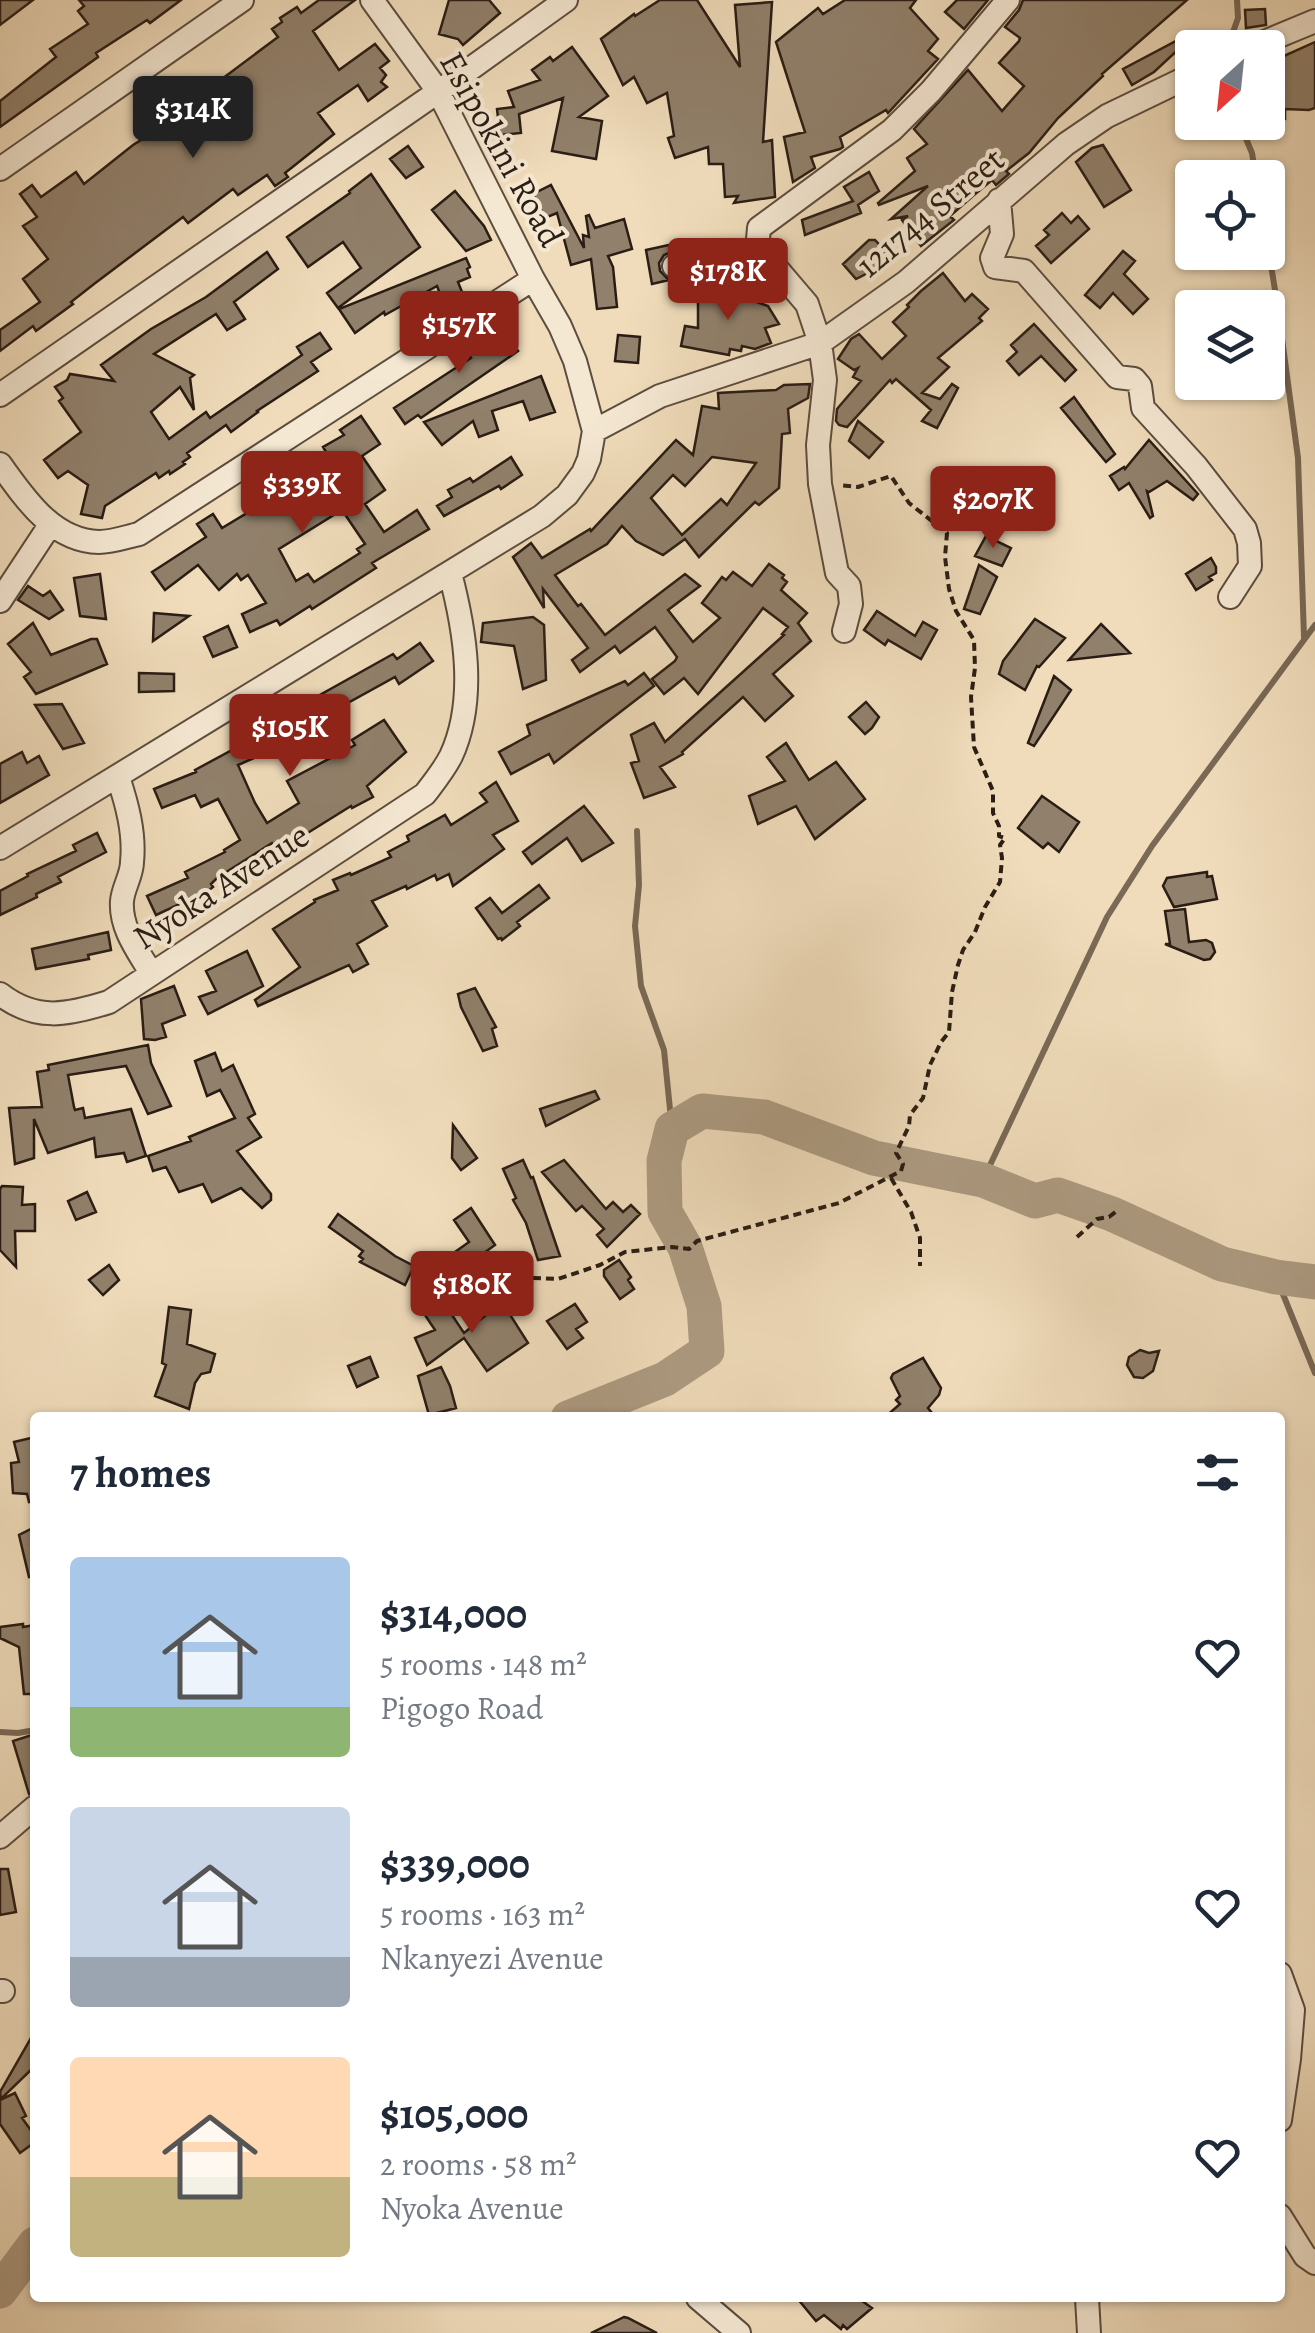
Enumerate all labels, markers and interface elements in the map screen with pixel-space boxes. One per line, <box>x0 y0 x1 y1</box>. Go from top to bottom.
north arrow <box>1175 30 1285 140</box>
map controls <box>1175 30 1285 400</box>
street label: Esipokini Road <box>428 43 576 256</box>
pin: $314K <box>123 76 263 161</box>
text: $314K <box>155 86 231 130</box>
street label: 121744 Street <box>846 136 1014 288</box>
button: locate <box>1175 160 1285 270</box>
pin: $178K <box>658 238 798 323</box>
text: $178K <box>690 248 766 292</box>
button: layers <box>1175 290 1285 400</box>
pin: $157K <box>389 291 529 376</box>
text: $157K <box>422 301 496 345</box>
pin: $339K <box>232 451 372 536</box>
text: $339K <box>263 461 341 505</box>
pin: $207K <box>923 466 1063 551</box>
text: $207K <box>952 476 1034 520</box>
pin: $105K <box>220 694 360 779</box>
text: $105K <box>251 704 329 748</box>
street label: Nyoka Avenue <box>124 811 318 961</box>
pin: $180K <box>402 1251 542 1336</box>
text: $180K <box>433 1261 511 1305</box>
text: 7 homes <box>70 1444 211 1501</box>
icon: filters <box>1190 1445 1245 1500</box>
text: $314,000 <box>380 1585 527 1642</box>
icon: home <box>150 1597 270 1717</box>
icon: heart <box>1190 1630 1245 1685</box>
text: 5 rooms · 148 m² <box>380 1642 587 1686</box>
text: Pigogo Road <box>380 1686 543 1730</box>
text: $339,000 <box>380 1835 530 1892</box>
icon: home <box>150 1847 270 1967</box>
icon: heart <box>1190 1880 1245 1935</box>
text: 5 rooms · 163 m² <box>380 1892 585 1936</box>
text: Nkanyezi Avenue <box>380 1936 604 1980</box>
text: $105,000 <box>380 2085 528 2142</box>
icon: home <box>150 2097 270 2217</box>
icon: heart <box>1190 2130 1245 2185</box>
text: 2 rooms · 58 m² <box>380 2142 577 2186</box>
text: Nyoka Avenue <box>380 2186 564 2230</box>

